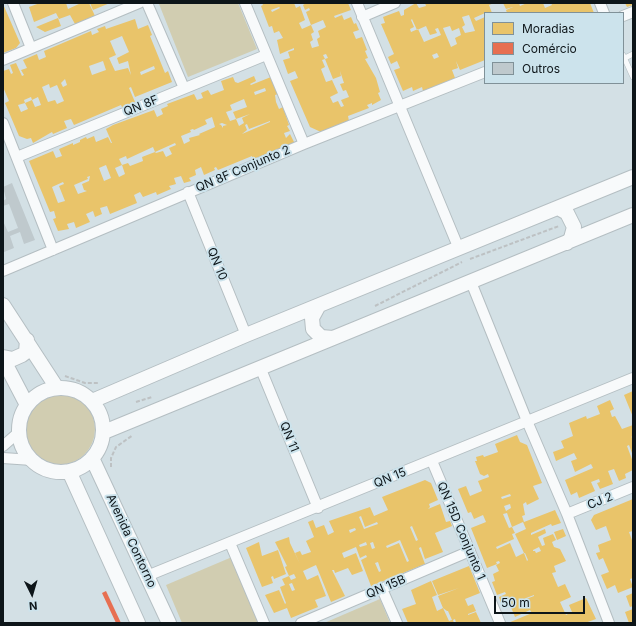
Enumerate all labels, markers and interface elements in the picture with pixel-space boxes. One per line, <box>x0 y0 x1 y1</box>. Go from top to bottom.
legend <box>484 12 624 84</box>
text: Moradias <box>522 21 575 36</box>
text: Comércio <box>522 41 577 56</box>
text: Outros <box>522 61 560 76</box>
street label: QN 8F <box>122 93 160 119</box>
street label: QN 8F Conjunto 2 <box>194 143 292 195</box>
street label: QN 10 <box>204 246 230 282</box>
street label: QN 11 <box>276 420 302 454</box>
street label: QN 15 <box>372 465 408 491</box>
street label: QN 15D Conjunto 1 <box>434 480 488 582</box>
street label: CJ 2 <box>585 489 615 513</box>
street label: Avenida Contorno <box>103 492 159 590</box>
street label: QN 15B <box>364 572 408 602</box>
north arrow <box>12 574 52 614</box>
scale bar <box>496 588 587 614</box>
text: 50 m <box>501 595 530 610</box>
text: N <box>28 599 38 613</box>

